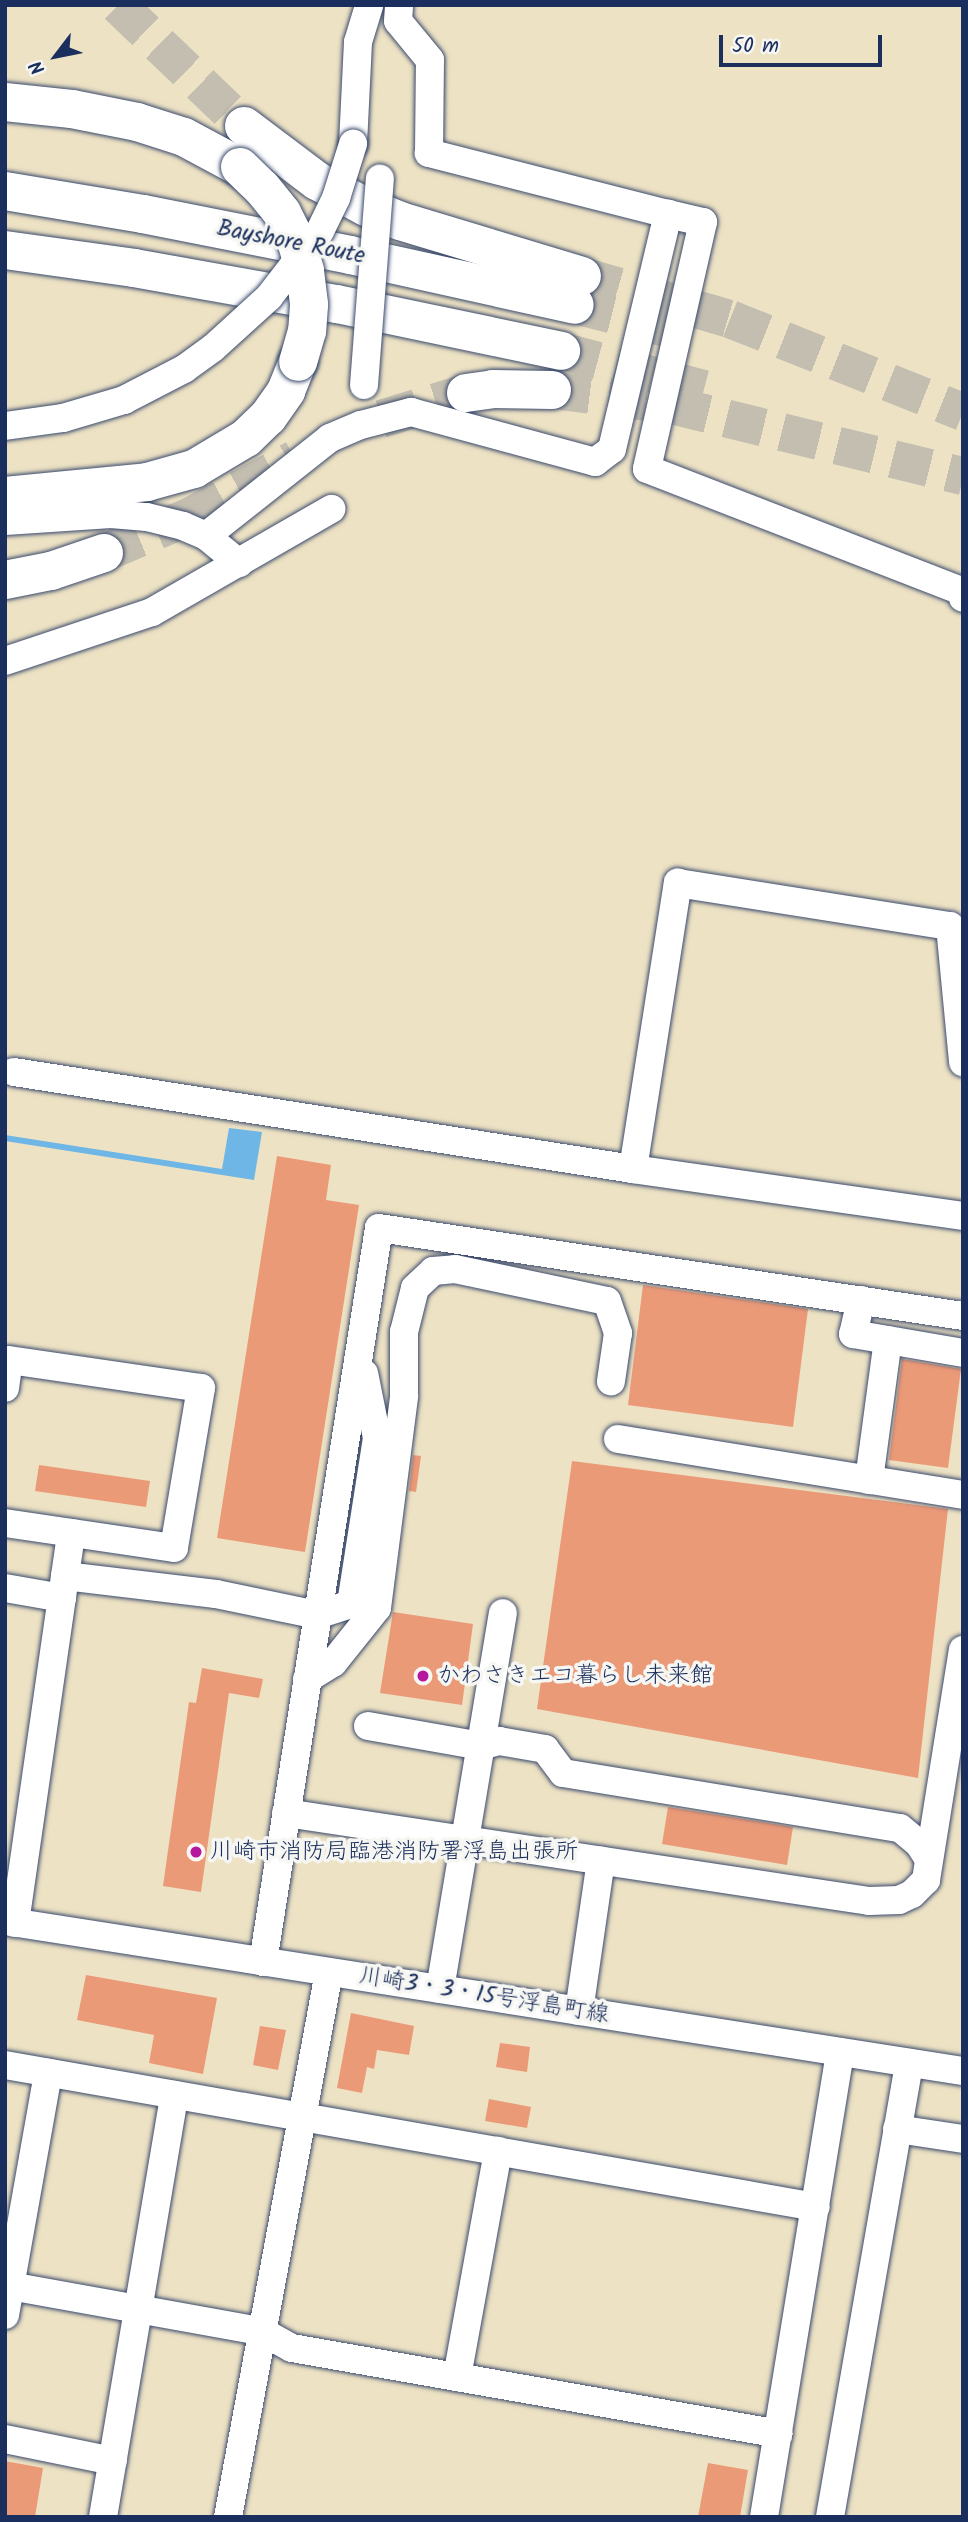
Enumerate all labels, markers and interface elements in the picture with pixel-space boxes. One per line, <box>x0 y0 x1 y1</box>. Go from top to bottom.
north arrow <box>21 21 91 91</box>
scale bar <box>723 21 886 65</box>
text: 50 m <box>732 30 779 63</box>
text: N <box>22 54 54 80</box>
street label: Bayshore Route <box>215 215 367 271</box>
place label: かわさきエコ暮らし未来館 <box>437 1662 713 1690</box>
marker: かわさきエコ暮らし未来館 <box>415 1668 431 1684</box>
place label: 川崎市消防局臨港消防署浮島出張所 <box>210 1838 578 1866</box>
marker: 川崎市消防局臨港消防署浮島出張所 <box>188 1844 204 1860</box>
street label: 川崎3・3・15号浮島町線 <box>357 1963 611 2029</box>

